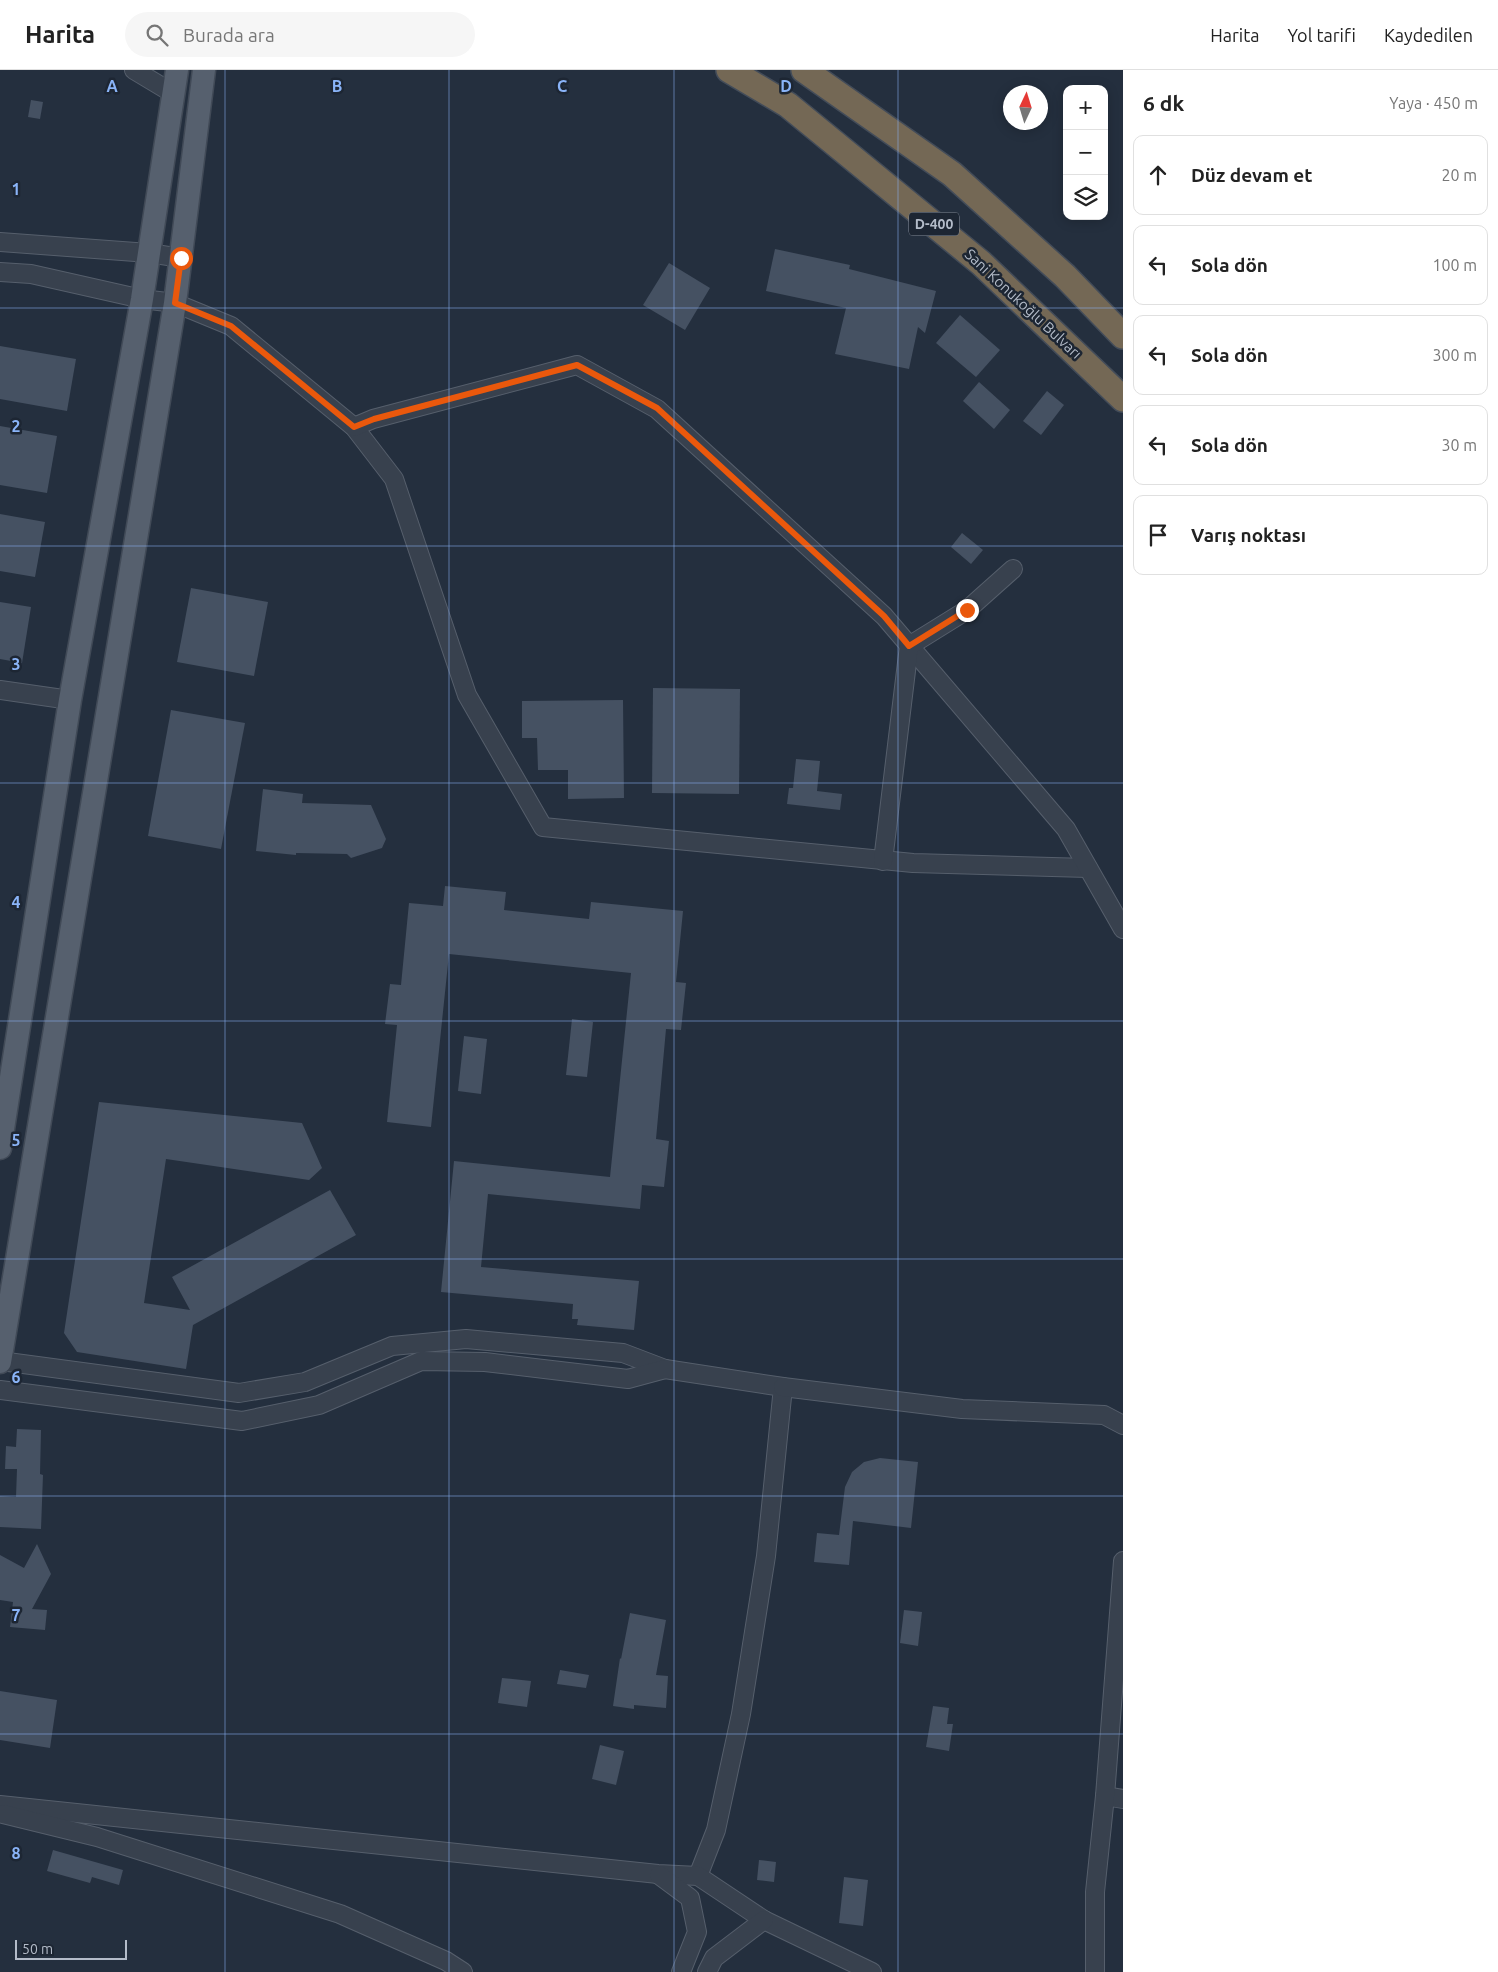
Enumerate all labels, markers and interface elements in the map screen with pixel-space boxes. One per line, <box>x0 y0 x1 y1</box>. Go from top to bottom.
search box <box>125 12 475 57</box>
text: Harita <box>25 21 95 48</box>
icon: search <box>143 21 171 49</box>
text: Burada ara <box>183 24 275 46</box>
text: Harita <box>1210 25 1259 45</box>
text: Yol tarifi <box>1287 25 1356 45</box>
text: Kaydedilen <box>1384 25 1473 45</box>
text: A <box>106 77 118 95</box>
text: B <box>332 77 342 95</box>
text: C <box>557 77 567 95</box>
text: D <box>780 77 792 95</box>
north arrow <box>1003 85 1048 130</box>
map controls <box>1063 85 1108 220</box>
button: + <box>1063 85 1108 130</box>
text: 6 dk <box>1143 91 1184 115</box>
text: Yaya · 450 m <box>1389 94 1478 112</box>
button: − <box>1063 130 1108 175</box>
icon: ahead <box>1144 161 1172 189</box>
text: Düz devam et <box>1191 164 1312 186</box>
text: 20 m <box>1441 166 1477 184</box>
button: layers <box>1063 175 1108 220</box>
text: 1 <box>11 180 21 198</box>
road number: D-400 <box>909 212 959 236</box>
street label: Sani Konukoğlu Bulvarı <box>962 245 1085 362</box>
route start <box>170 247 193 270</box>
icon: left <box>1144 251 1172 279</box>
text: Sola dön <box>1191 254 1268 276</box>
text: 100 m <box>1432 256 1477 274</box>
icon: left <box>1144 341 1172 369</box>
text: Sola dön <box>1191 344 1268 366</box>
text: 300 m <box>1432 346 1477 364</box>
text: 2 <box>11 417 21 435</box>
icon: left <box>1144 431 1172 459</box>
text: Sola dön <box>1191 434 1268 456</box>
text: 30 m <box>1441 436 1477 454</box>
icon: arrive <box>1144 521 1172 549</box>
text: Varış noktası <box>1191 524 1306 546</box>
route end <box>956 599 979 622</box>
text: 3 <box>11 655 21 673</box>
text: 4 <box>11 893 21 911</box>
text: 5 <box>11 1131 21 1149</box>
text: 6 <box>11 1368 21 1386</box>
text: 7 <box>11 1606 21 1624</box>
text: 8 <box>11 1844 21 1862</box>
scale bar <box>15 1937 128 1960</box>
text: 50 m <box>22 1941 53 1957</box>

